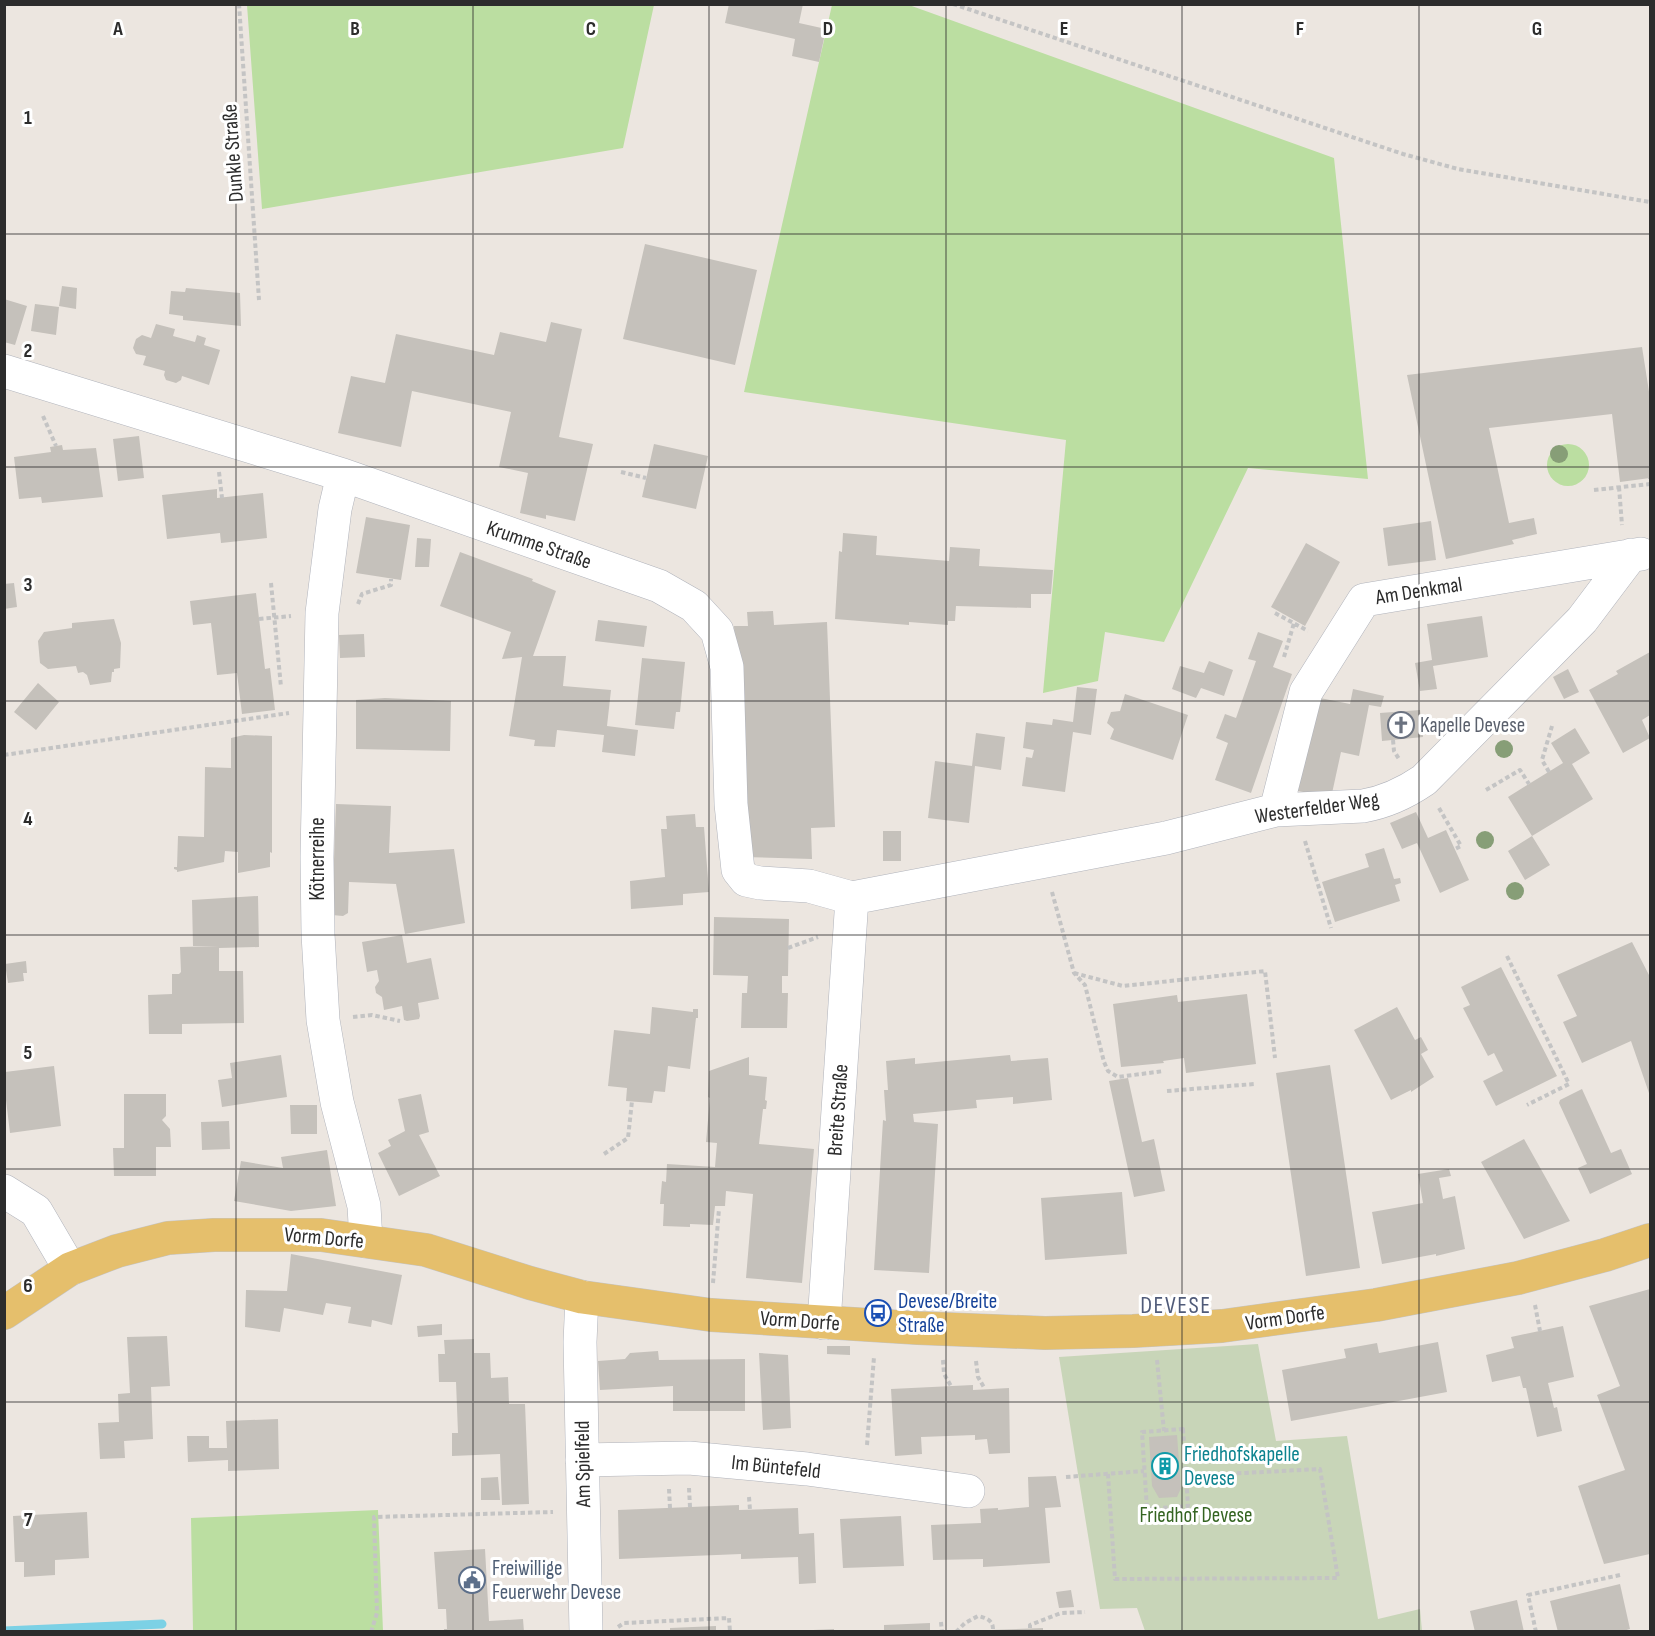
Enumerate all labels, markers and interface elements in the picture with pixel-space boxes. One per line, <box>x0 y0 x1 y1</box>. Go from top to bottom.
text: A <box>112 17 123 41</box>
text: B <box>350 17 360 41</box>
text: C <box>586 17 596 41</box>
text: D <box>823 17 833 41</box>
text: E <box>1060 17 1068 41</box>
text: F <box>1296 17 1304 41</box>
text: G <box>1532 17 1542 41</box>
street label: Dunkle Straße <box>217 103 249 203</box>
text: 1 <box>24 106 32 130</box>
text: 2 <box>24 339 32 363</box>
street label: Krumme Straße <box>483 515 595 575</box>
street label: Am Denkmal <box>1373 572 1464 610</box>
text: 3 <box>24 573 33 597</box>
church icon: Kapelle Devese <box>1386 710 1416 740</box>
place label: Kapelle Devese <box>1420 713 1525 738</box>
street label: Westerfelder Weg <box>1253 787 1381 829</box>
text: 4 <box>23 807 33 831</box>
street label: Kötnerreihe <box>305 817 330 901</box>
text: 5 <box>24 1041 33 1065</box>
street label: Breite Straße <box>822 1063 854 1157</box>
street label: Vorm Dorfe <box>283 1222 365 1254</box>
text: 6 <box>23 1274 33 1298</box>
place label: Devese/Breite Straße <box>898 1289 997 1338</box>
district label: DEVESE <box>1140 1291 1212 1320</box>
bus stop icon: Devese/Breite Straße <box>863 1298 893 1328</box>
street label: Vorm Dorfe <box>1244 1300 1326 1336</box>
street label: Vorm Dorfe <box>759 1306 841 1336</box>
street label: Am Spielfeld <box>570 1420 596 1509</box>
place label: Friedhofskapelle Devese <box>1184 1442 1300 1491</box>
street label: Im Büntefeld <box>730 1450 822 1484</box>
building icon: Friedhofskapelle Devese <box>1150 1451 1180 1481</box>
park label: Friedhof Devese <box>1139 1503 1253 1528</box>
text: 7 <box>24 1508 33 1532</box>
place label: Freiwillige Feuerwehr Devese <box>492 1556 621 1605</box>
public building icon: Freiwillige Feuerwehr Devese <box>457 1565 487 1595</box>

